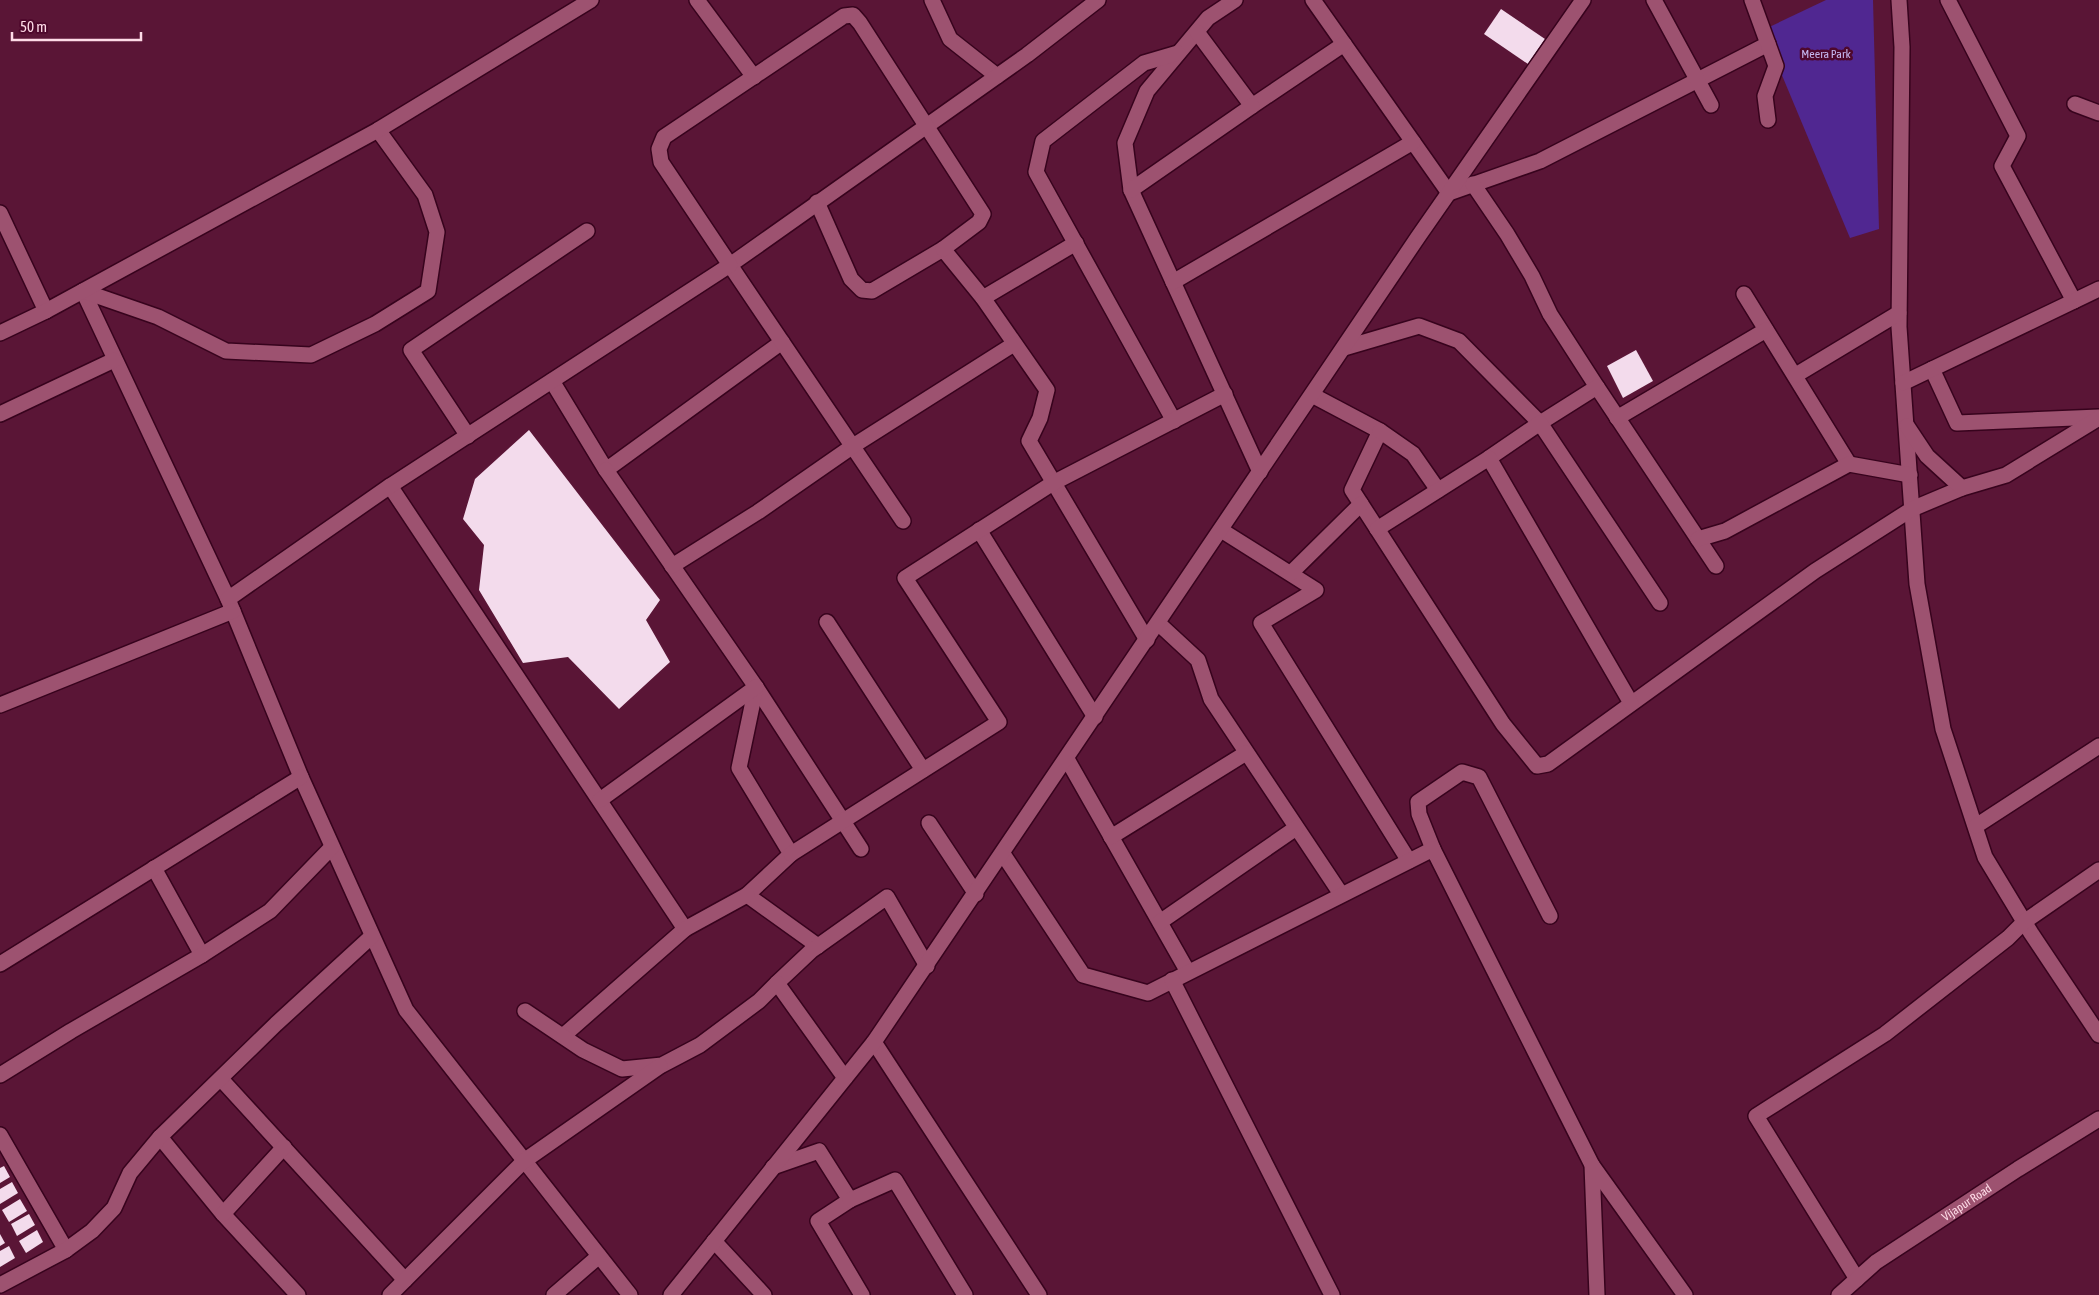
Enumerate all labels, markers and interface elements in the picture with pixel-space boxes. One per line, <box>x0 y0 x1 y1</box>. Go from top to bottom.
scale bar <box>12 10 141 42</box>
text: 50 m <box>20 18 47 35</box>
park label: Meera Park <box>1801 47 1851 61</box>
street label: Vijapur Road <box>1939 1181 1994 1224</box>

